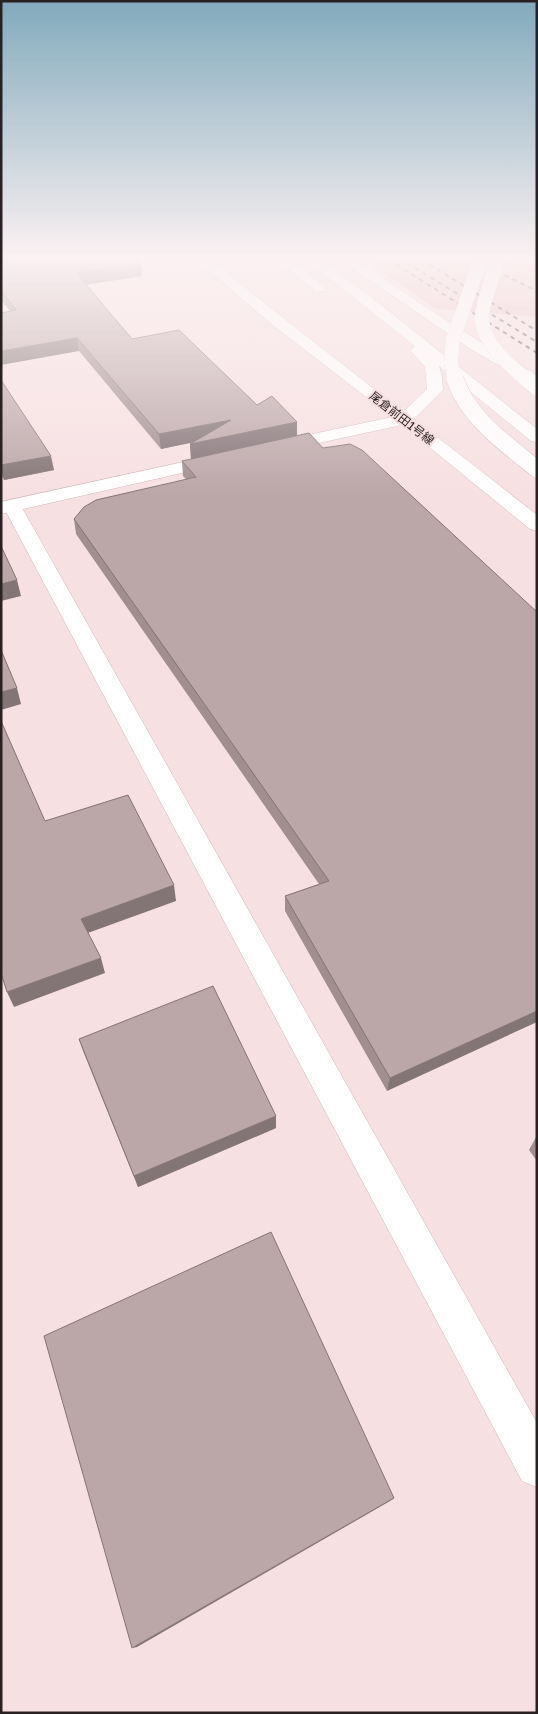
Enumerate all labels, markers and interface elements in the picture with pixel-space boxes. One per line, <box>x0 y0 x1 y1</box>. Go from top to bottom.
street label: 尾倉前田1号線 <box>367 388 437 448</box>

